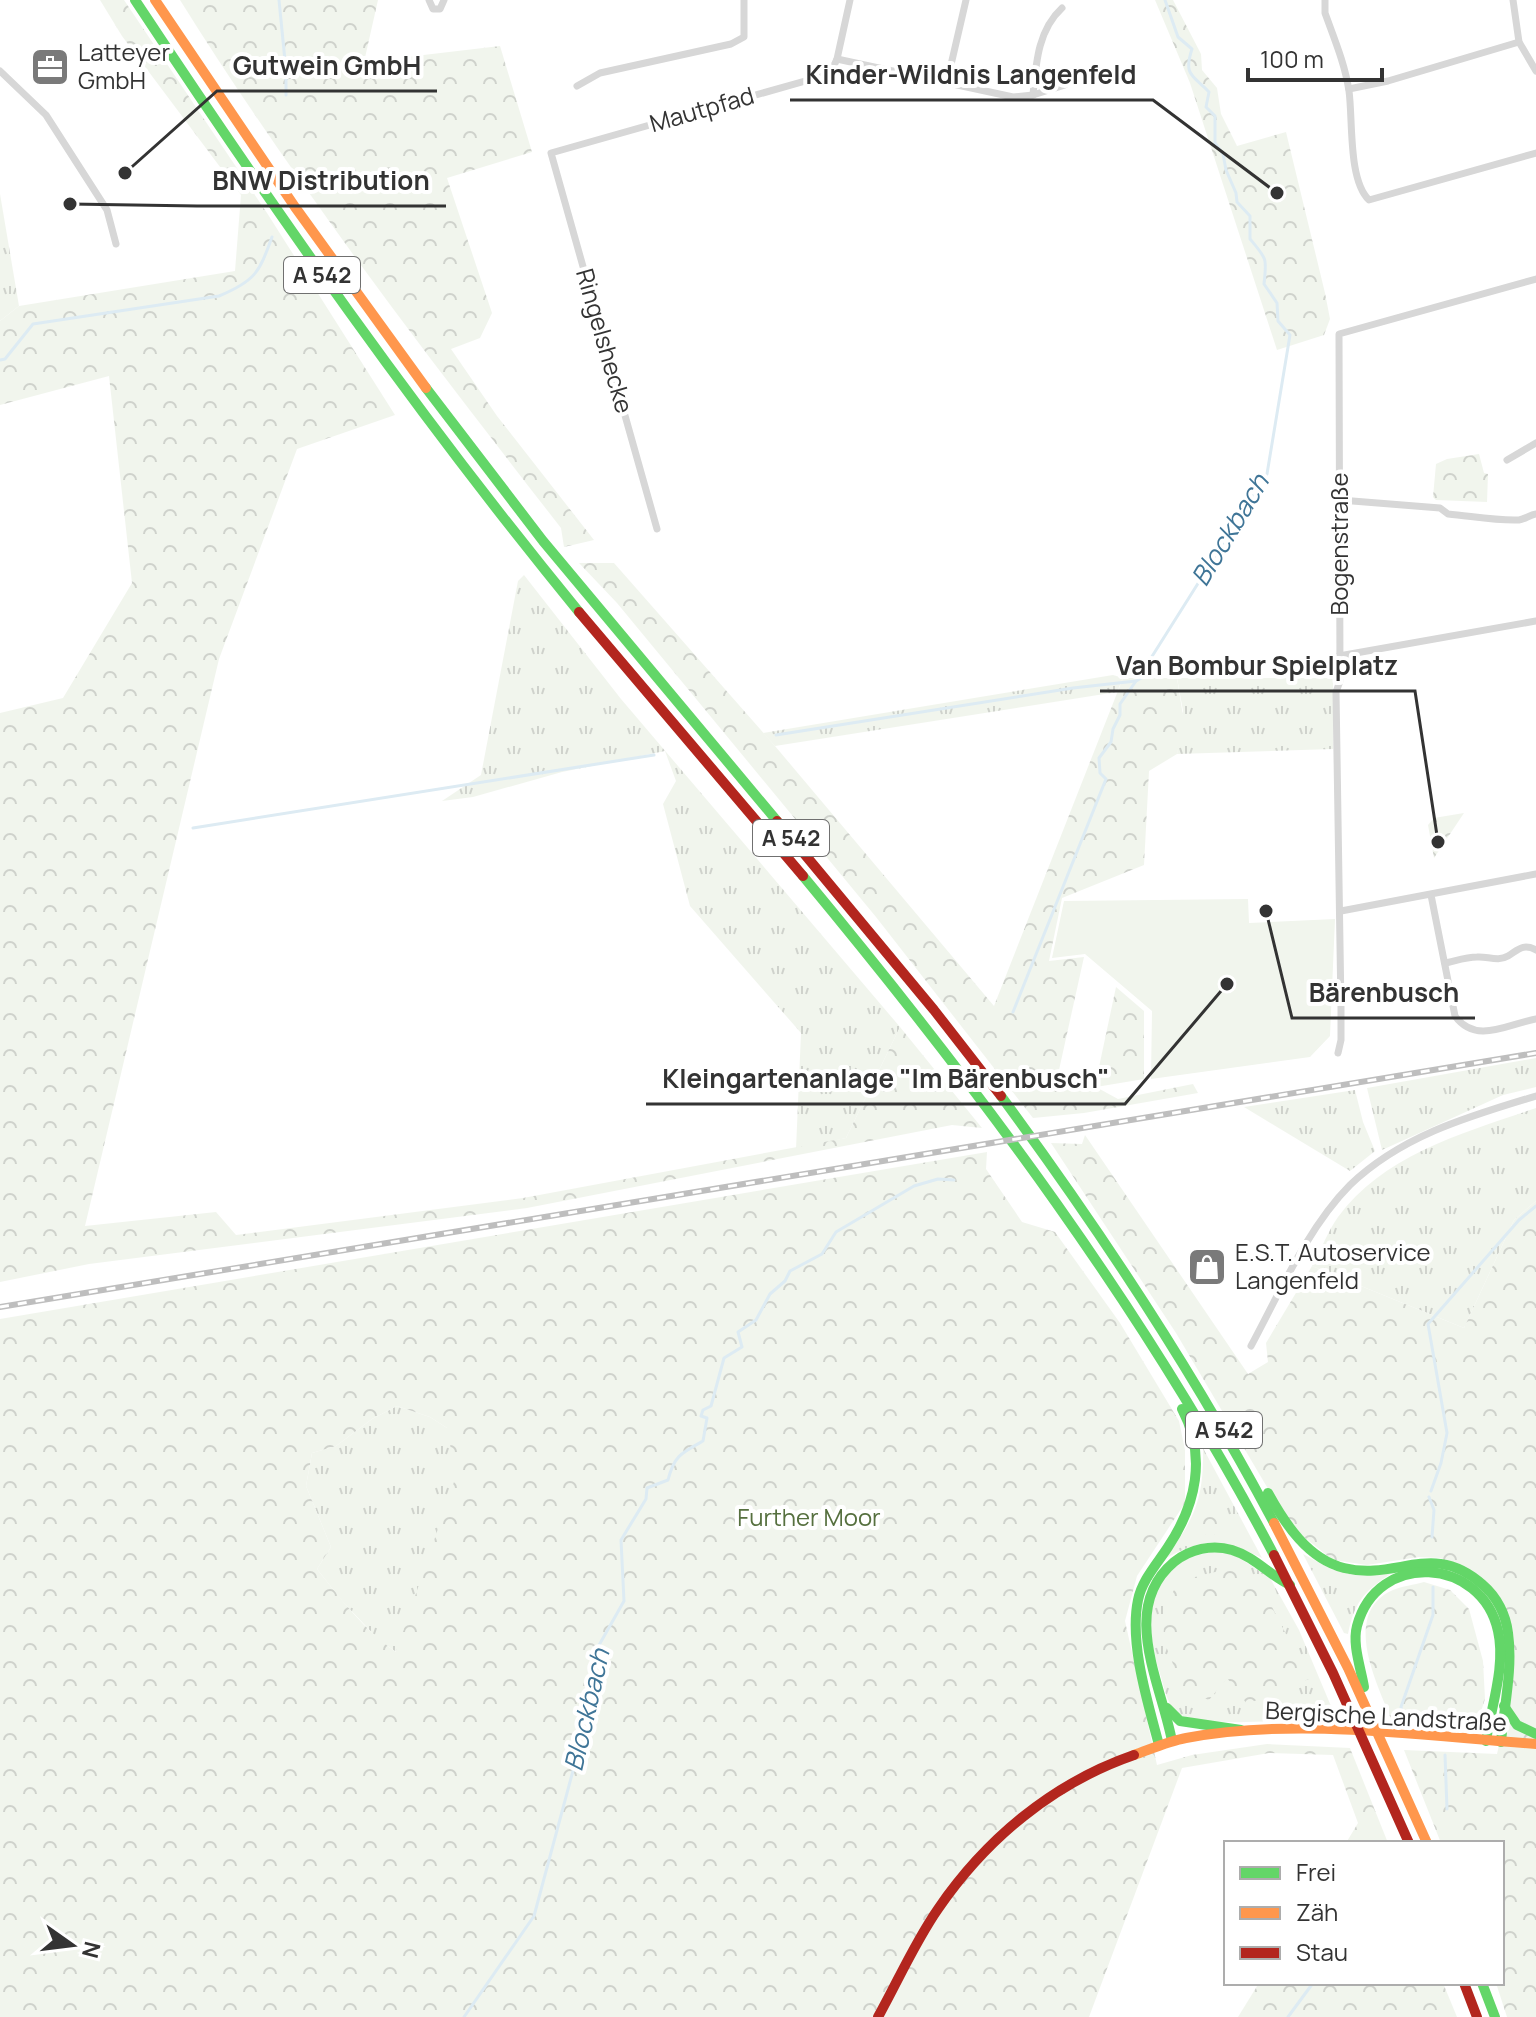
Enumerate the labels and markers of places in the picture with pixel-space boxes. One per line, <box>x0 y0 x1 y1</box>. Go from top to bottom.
place label: Latteyer GmbH <box>78 35 170 96</box>
callout: Gutwein GmbH <box>217 41 437 91</box>
office icon: Latteyer GmbH <box>29 46 71 88</box>
callout: Kinder-Wildnis Langenfeld <box>790 50 1153 100</box>
callout: BNW Distribution <box>197 156 446 206</box>
callout: Van Bombur Spielplatz <box>1100 641 1415 691</box>
callout: Bärenbusch <box>1292 968 1475 1018</box>
callout: Kleingartenanlage "Im Bärenbusch" <box>646 1054 1125 1104</box>
place label: E.S.T. Autoservice Langenfeld <box>1235 1235 1431 1296</box>
shop icon: E.S.T. Autoservice Langenfeld <box>1186 1246 1228 1288</box>

